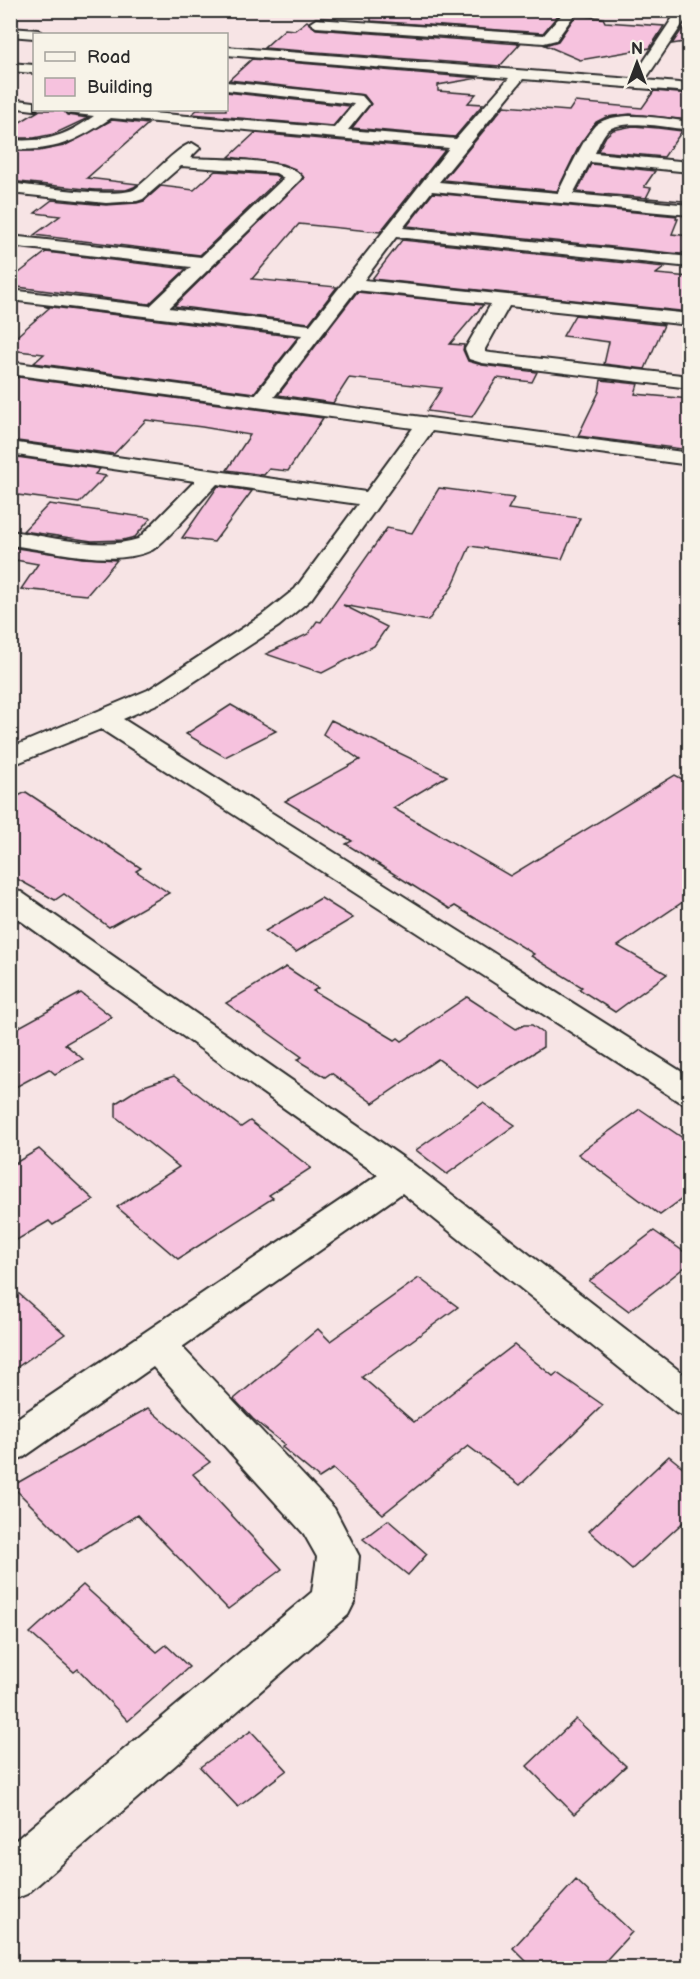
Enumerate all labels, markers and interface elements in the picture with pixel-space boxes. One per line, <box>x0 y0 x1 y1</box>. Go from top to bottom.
legend <box>33 33 228 111</box>
north arrow <box>607 33 667 93</box>
text: N <box>631 40 643 59</box>
text: Road <box>87 47 131 68</box>
text: Building <box>87 77 153 98</box>

